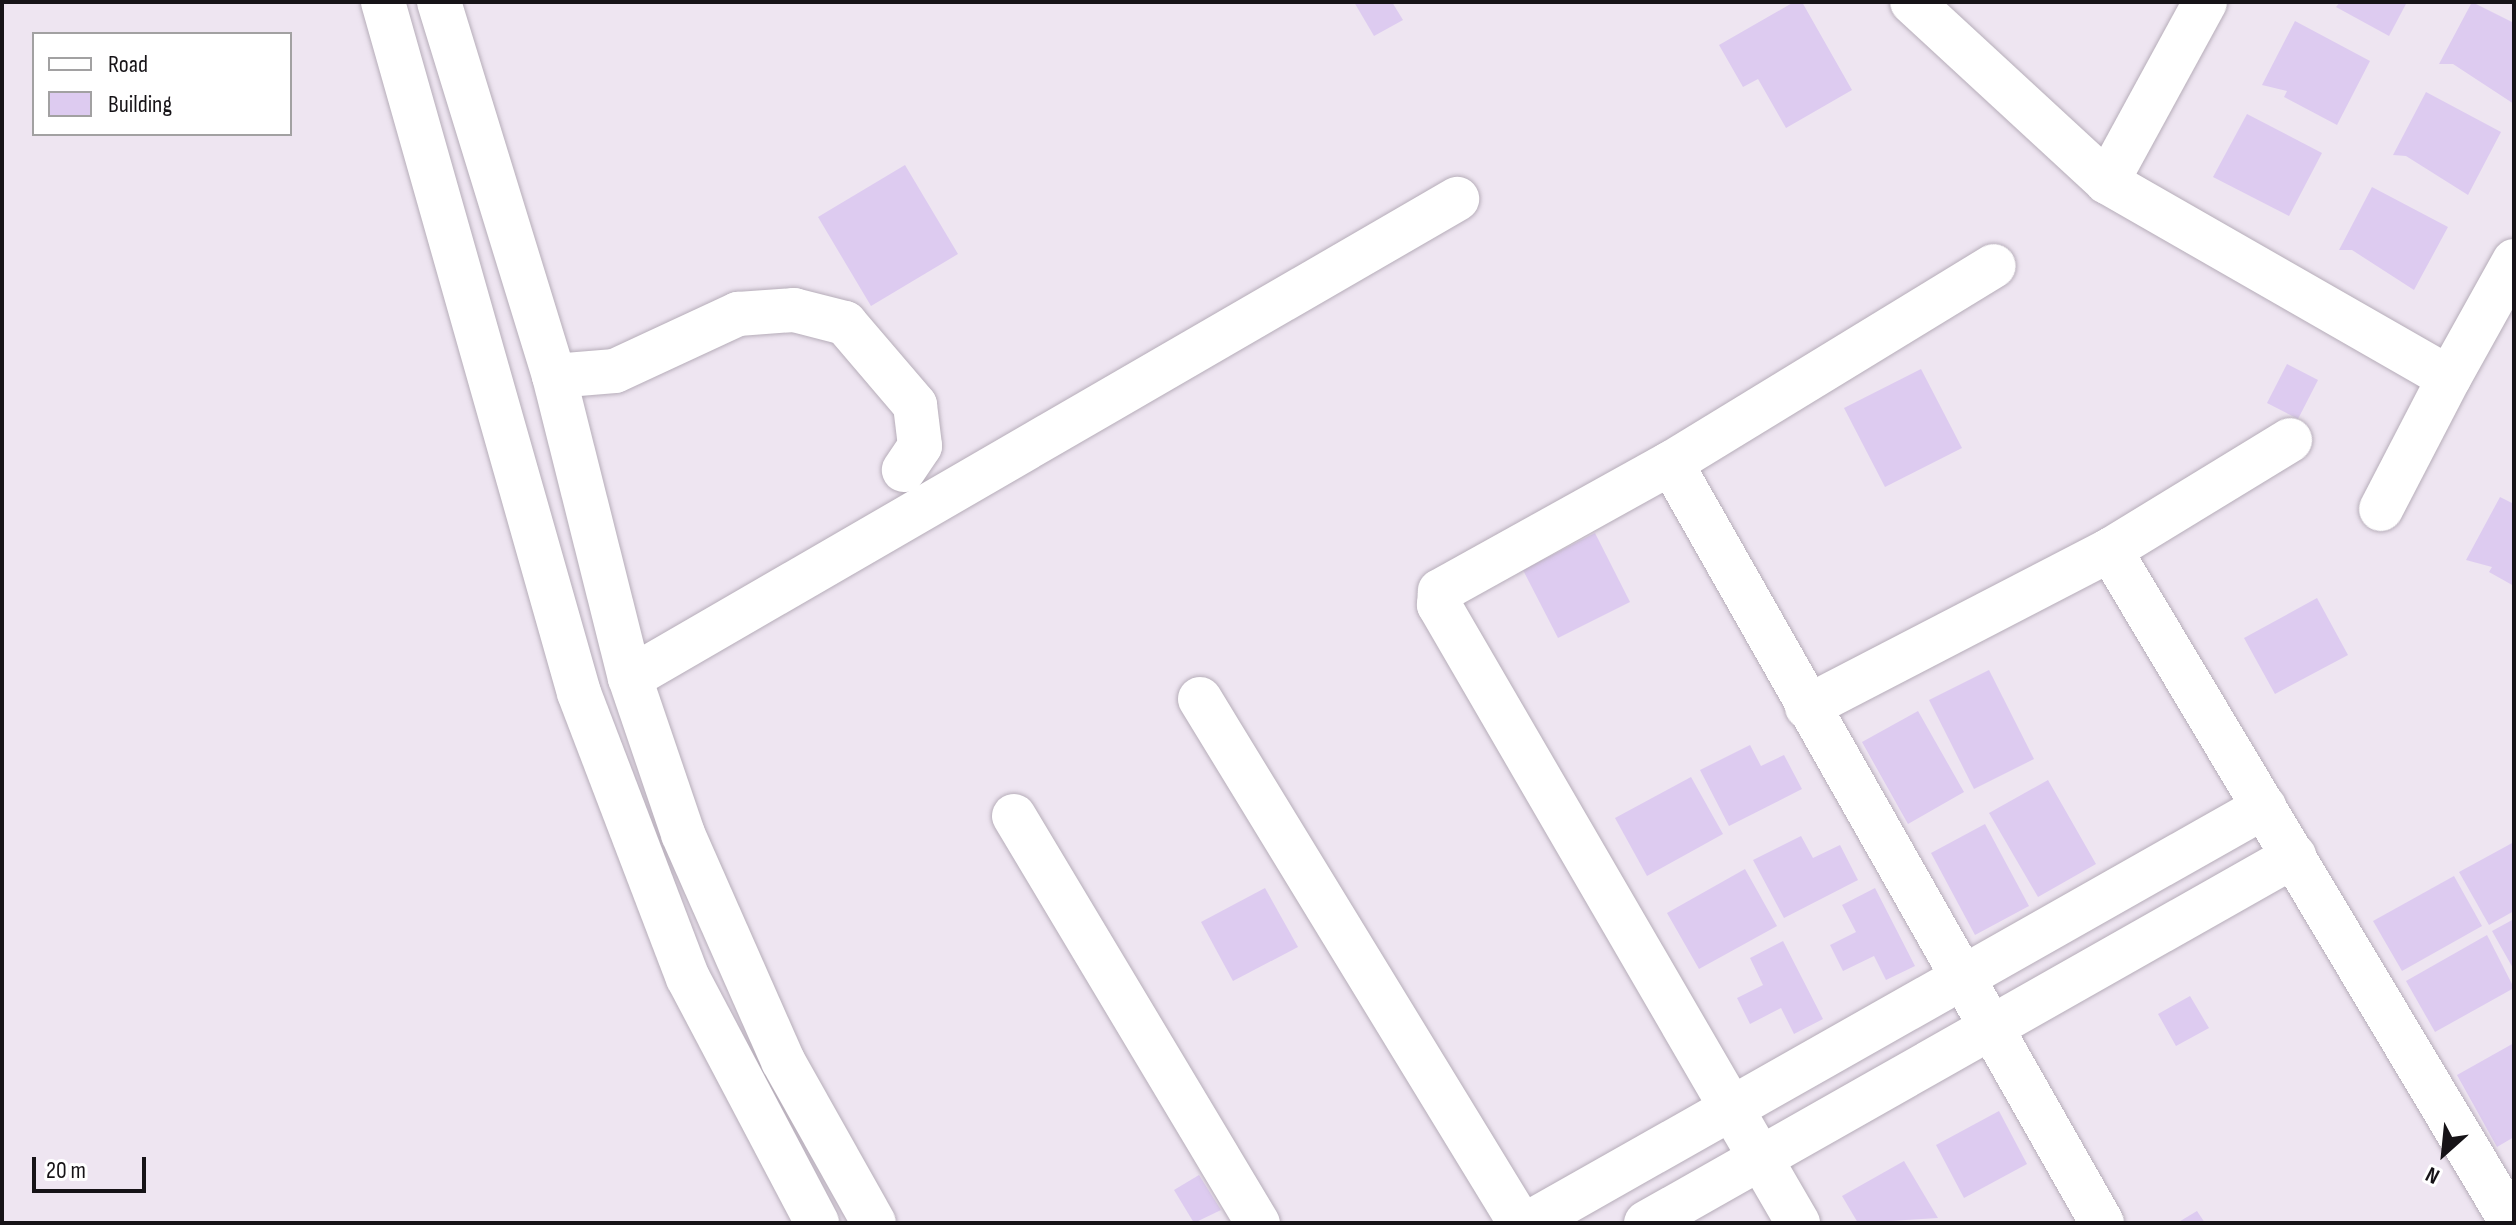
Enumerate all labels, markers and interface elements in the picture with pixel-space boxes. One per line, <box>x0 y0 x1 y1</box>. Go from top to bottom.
legend <box>32 32 292 136</box>
text: Road <box>108 50 148 79</box>
text: Building <box>108 90 172 119</box>
north arrow <box>2404 1113 2484 1193</box>
scale bar <box>36 1141 150 1191</box>
text: 20 m <box>46 1156 86 1185</box>
text: N <box>2422 1160 2444 1190</box>

